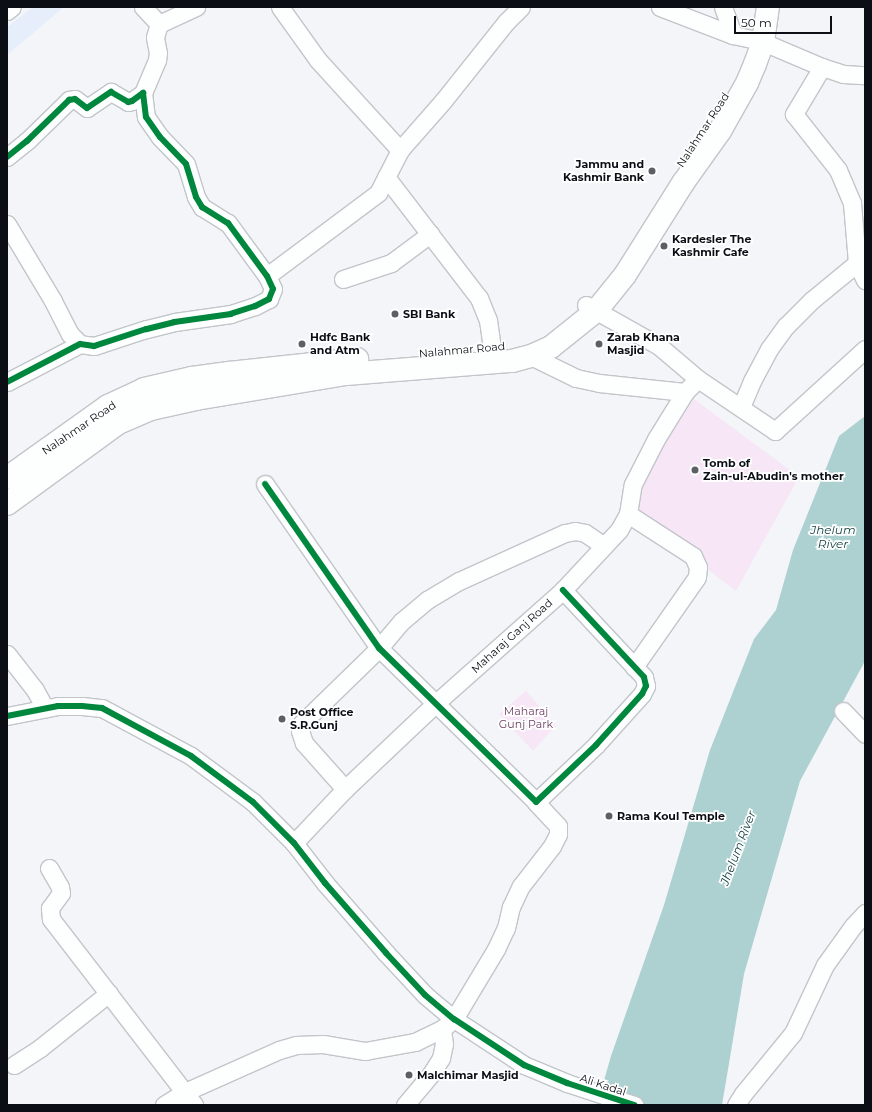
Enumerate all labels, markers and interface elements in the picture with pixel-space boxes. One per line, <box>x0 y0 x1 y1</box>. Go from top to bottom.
scale bar <box>736 8 834 34</box>
text: 50 m <box>741 15 772 30</box>
street label: Nalahmar Road <box>674 90 732 170</box>
place label: Jammu and Kashmir Bank <box>563 158 644 184</box>
marker: Jammu and Kashmir Bank <box>647 166 657 176</box>
place label: Kardesler The Kashmir Cafe <box>672 233 751 259</box>
marker: Kardesler The Kashmir Cafe <box>659 241 669 251</box>
place label: SBI Bank <box>403 307 455 321</box>
marker: SBI Bank <box>390 309 400 319</box>
place label: Hdfc Bank and Atm <box>310 331 370 357</box>
place label: Zarab Khana Masjid <box>607 331 680 357</box>
marker: Hdfc Bank and Atm <box>297 339 307 349</box>
marker: Zarab Khana Masjid <box>594 339 604 349</box>
street label: Nalahmar Road <box>418 340 506 360</box>
street label: Nalahmar Road <box>39 398 119 458</box>
place label: Tomb of Zain-ul-Abudin's mother <box>703 457 844 483</box>
marker: Tomb of Zain-ul-Abudin's mother <box>690 465 700 475</box>
water label: Jhelum River <box>810 523 856 551</box>
street label: Maharaj Ganj Road <box>469 596 555 676</box>
park label: Maharaj Gunj Park <box>499 705 553 731</box>
place label: Post Office S.R.Gunj <box>290 706 353 732</box>
marker: Post Office S.R.Gunj <box>277 714 287 724</box>
place label: Rama Koul Temple <box>617 809 725 823</box>
water label: Jhelum River <box>717 809 759 887</box>
marker: Rama Koul Temple <box>604 811 614 821</box>
place label: Malchimar Masjid <box>417 1068 519 1082</box>
marker: Malchimar Masjid <box>404 1070 414 1080</box>
street label: Ali Kadal <box>578 1071 628 1099</box>

